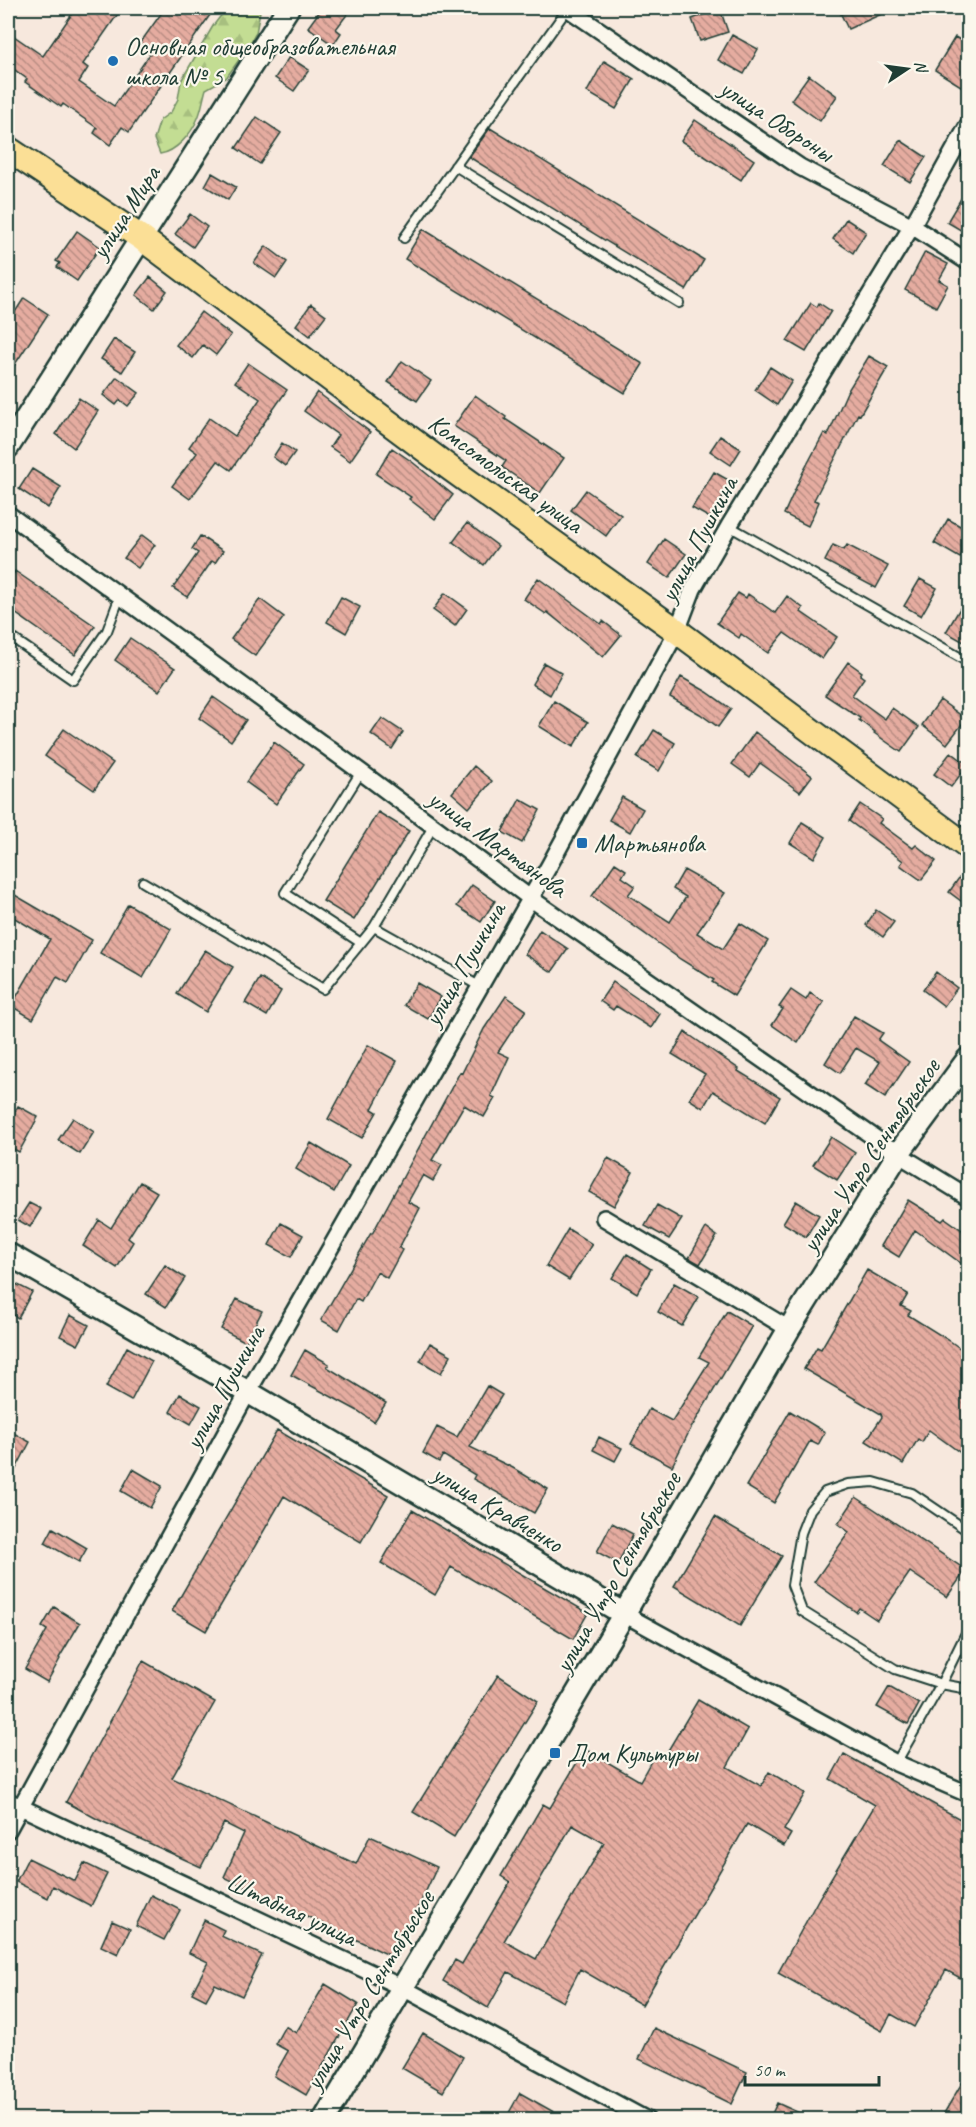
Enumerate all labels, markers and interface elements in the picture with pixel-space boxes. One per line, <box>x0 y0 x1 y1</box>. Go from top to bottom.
place label: Основная общеобразовательная школа № 5 <box>125 30 397 93</box>
north arrow <box>877 39 937 99</box>
marker: Основная общеобразовательная школа № 5 <box>106 54 120 68</box>
text: N <box>910 59 932 76</box>
street label: улица Обороны <box>712 70 842 171</box>
street label: улица Мира <box>82 158 169 267</box>
street label: Комсомольская улица <box>422 406 591 542</box>
street label: улица Пушкина <box>651 469 746 609</box>
street label: улица Мартьянова <box>420 781 575 906</box>
place label: Мартьянова <box>594 827 706 860</box>
marker: Мартьянова <box>575 836 589 850</box>
street label: улица Пушкина <box>415 895 514 1034</box>
street label: улица Утро Сентябрьское <box>792 1051 948 1260</box>
street label: улица Пушкина <box>176 1317 273 1457</box>
street label: улица Кравченко <box>425 1456 570 1561</box>
street label: улица Утро Сентябрьское <box>546 1465 689 1680</box>
place label: Дом Культуры <box>567 1737 699 1770</box>
marker: Дом Культуры <box>548 1746 562 1760</box>
street label: Штабная улица <box>221 1865 364 1955</box>
street label: улица Утро Сентябрьское <box>296 1883 443 2098</box>
scale bar <box>745 2049 878 2087</box>
text: 50 m <box>754 2059 787 2081</box>

